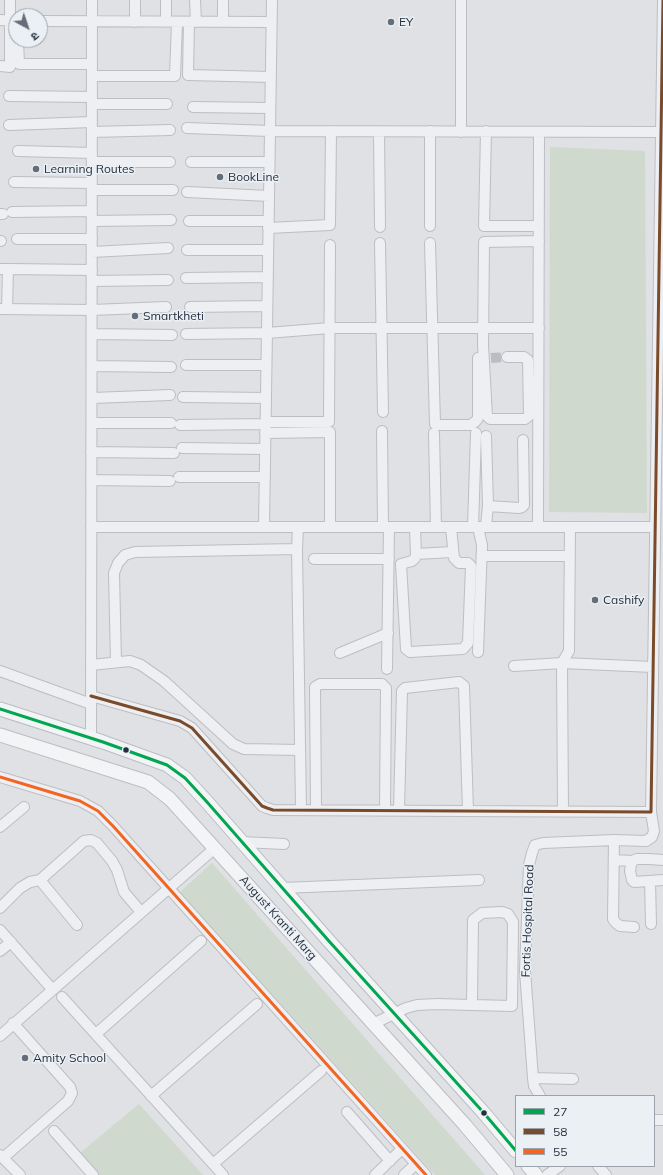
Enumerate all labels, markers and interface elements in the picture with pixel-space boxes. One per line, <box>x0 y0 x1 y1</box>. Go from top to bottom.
north arrow <box>8 8 48 48</box>
place label: EY <box>399 15 413 29</box>
marker: EY <box>386 17 396 27</box>
text: उ <box>28 29 42 44</box>
place label: Learning Routes <box>44 162 134 176</box>
marker: Learning Routes <box>31 164 41 174</box>
place label: BookLine <box>228 170 279 184</box>
marker: BookLine <box>215 172 225 182</box>
place label: Smartkheti <box>143 309 204 323</box>
marker: Smartkheti <box>130 311 140 321</box>
place label: Cashify <box>603 593 644 607</box>
marker: Cashify <box>590 595 600 605</box>
unlabelled marker <box>121 745 131 755</box>
street label: Fortis Hospital Road <box>519 864 537 978</box>
street label: August Kranti Marg <box>236 873 320 963</box>
place label: Amity School <box>33 1051 106 1065</box>
marker: Amity School <box>20 1053 30 1063</box>
legend <box>515 1095 655 1167</box>
text: 27 <box>553 1104 567 1119</box>
unlabelled marker <box>479 1108 489 1118</box>
text: 58 <box>553 1124 567 1139</box>
text: 55 <box>553 1144 567 1159</box>

